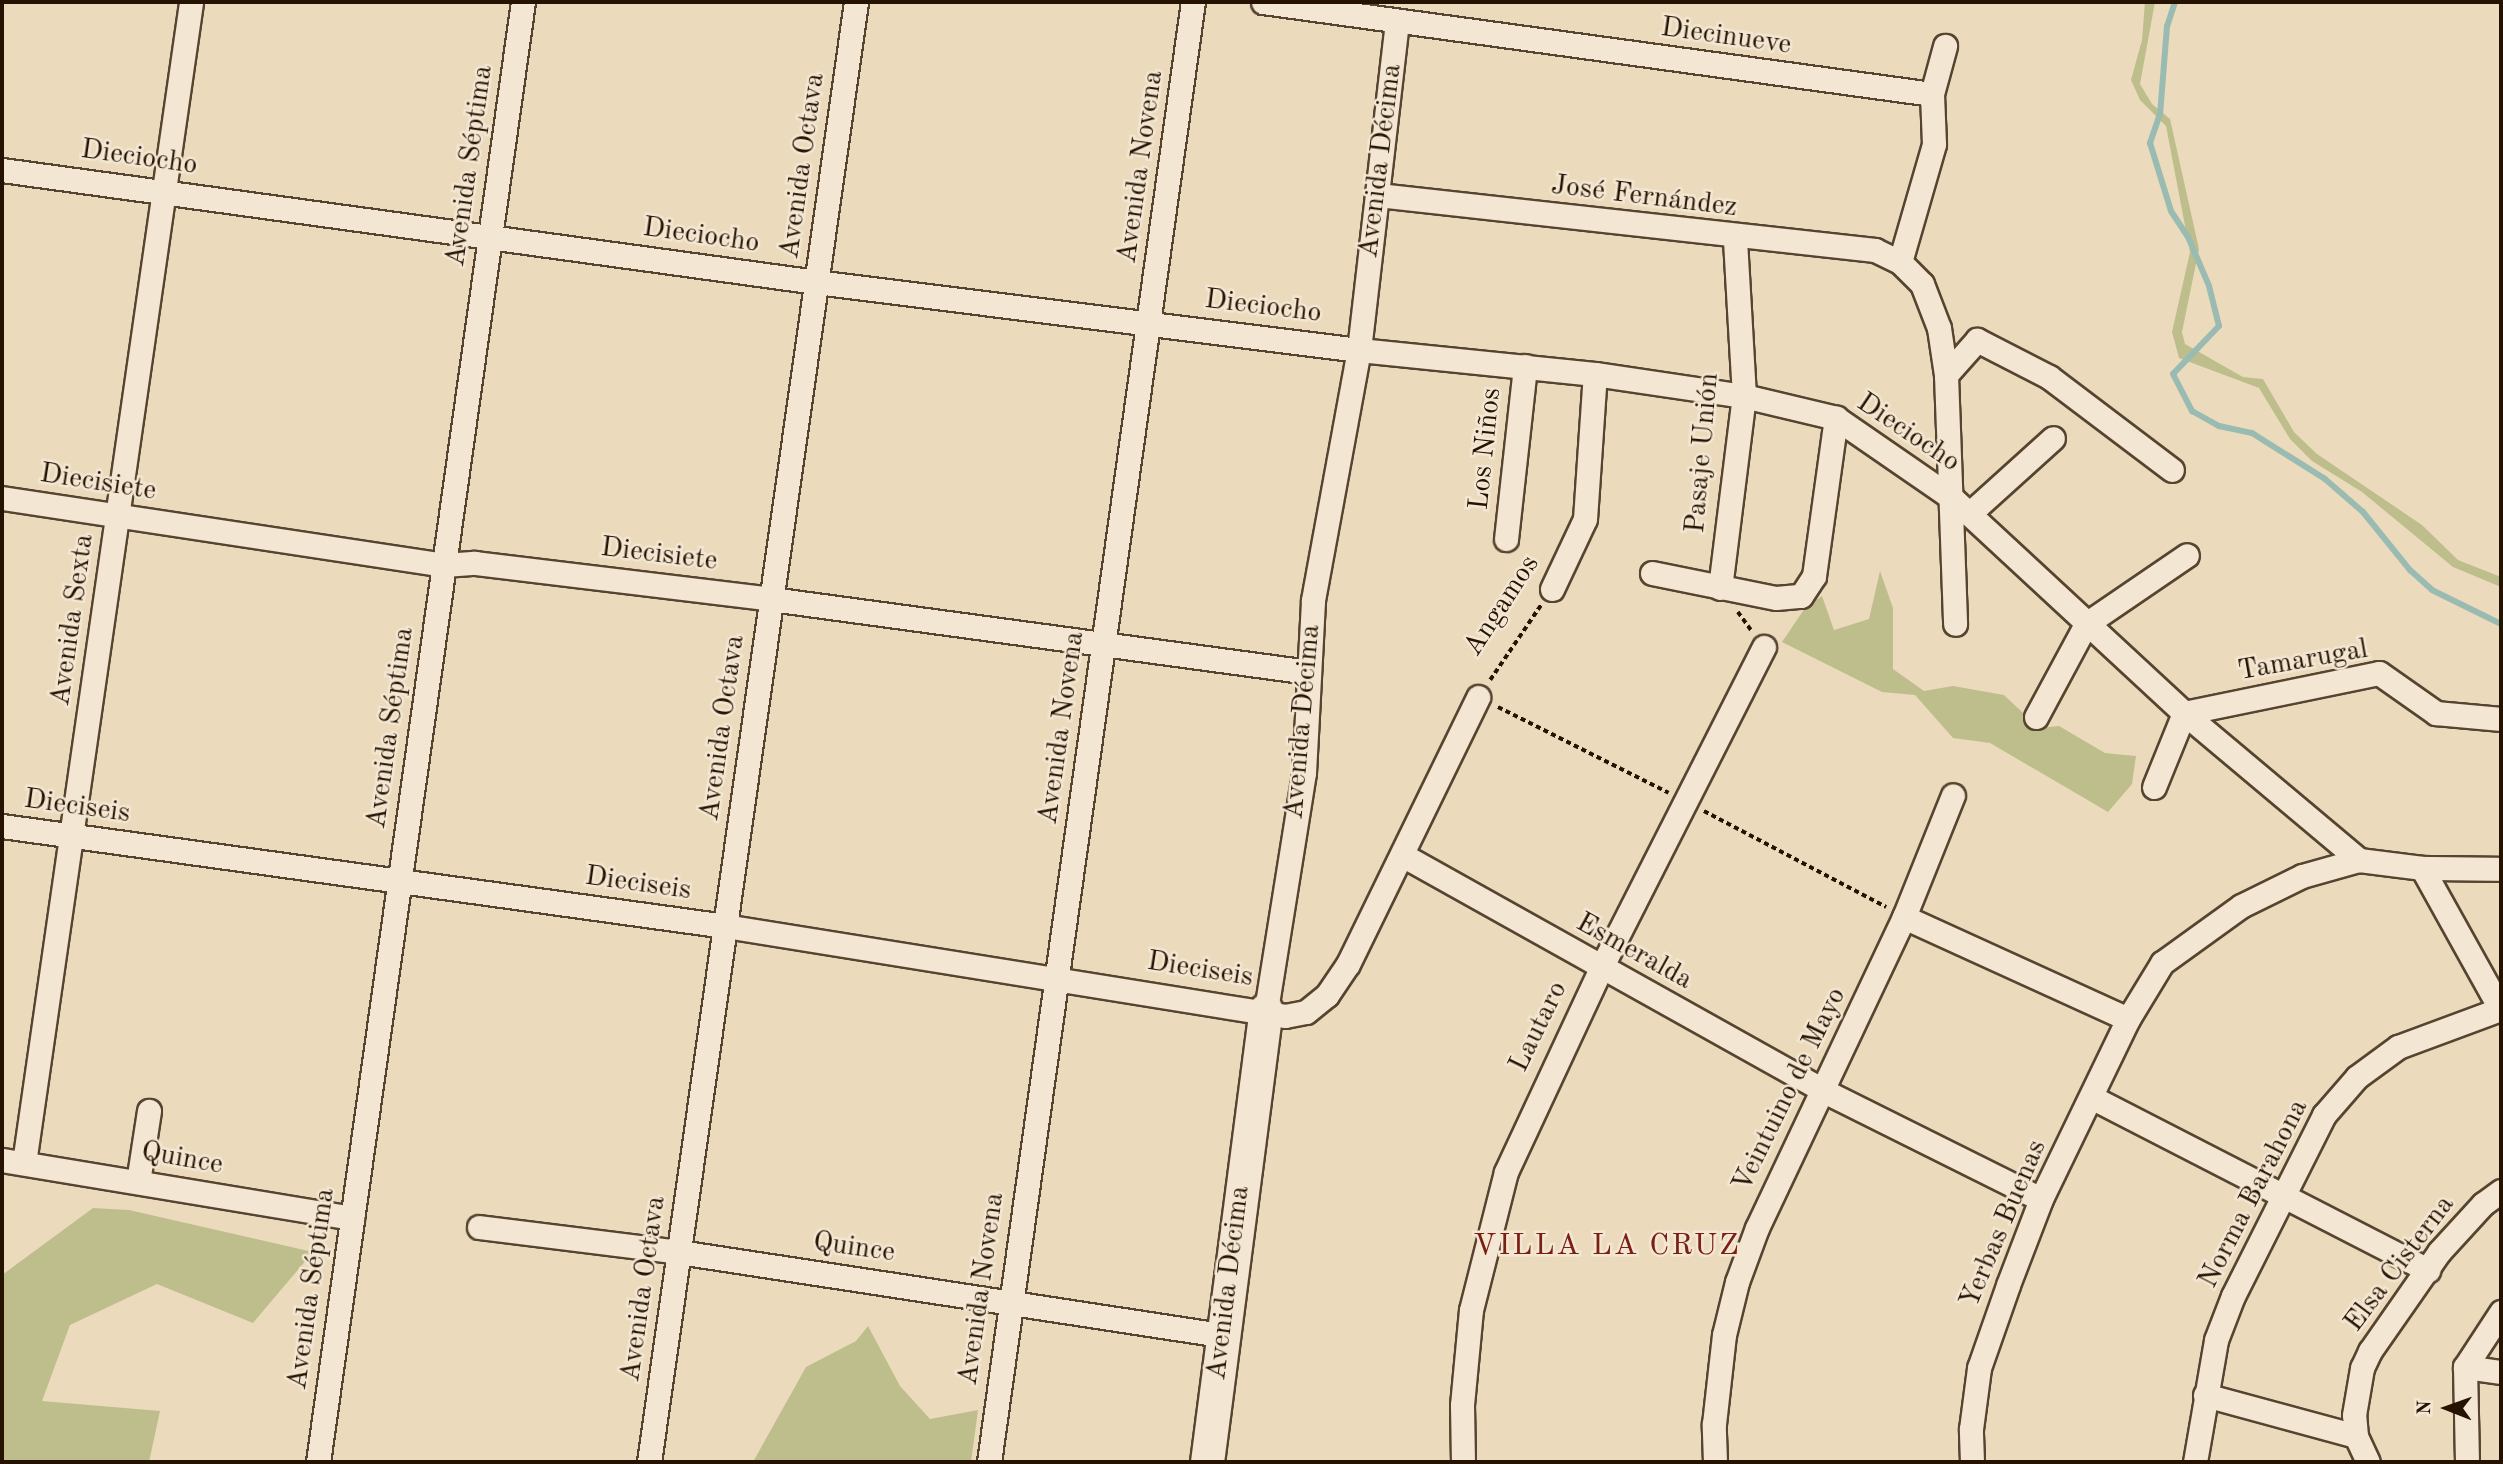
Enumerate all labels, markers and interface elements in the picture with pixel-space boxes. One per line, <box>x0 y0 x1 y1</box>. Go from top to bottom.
street label: Diecinueve <box>1659 11 1793 63</box>
street label: Avenida Décima <box>1352 62 1410 260</box>
street label: Avenida Séptima <box>439 63 501 269</box>
street label: Avenida Novena <box>1111 68 1171 266</box>
street label: Avenida Octava <box>773 71 833 261</box>
street label: Dieciocho <box>79 133 199 183</box>
street label: José Fernández <box>1549 169 1739 225</box>
street label: Dieciocho <box>641 211 761 261</box>
street label: Dieciocho <box>1203 283 1323 331</box>
street label: Pasaje Unión <box>1679 371 1727 535</box>
street label: Los Niños <box>1463 386 1509 512</box>
street label: Dieciocho <box>1850 386 1966 480</box>
street label: Diecisiete <box>37 457 159 509</box>
street label: Diecisiete <box>599 531 719 579</box>
street label: Avenida Sexta <box>44 532 102 708</box>
street label: Angamos <box>1457 549 1547 663</box>
street label: Avenida Décima <box>1278 623 1328 821</box>
street label: Avenida Séptima <box>360 625 422 831</box>
street label: Avenida Novena <box>1032 629 1092 827</box>
street label: Avenida Octava <box>693 633 753 823</box>
street label: Tamarugal <box>2235 633 2371 689</box>
street label: Dieciseis <box>22 783 132 831</box>
street label: Dieciseis <box>583 860 693 908</box>
street label: Esmeralda <box>1570 906 1698 998</box>
street label: Dieciseis <box>1145 945 1255 995</box>
street label: Lautaro <box>1503 976 1575 1078</box>
street label: Veintuino de Mayo <box>1726 982 1854 1198</box>
street label: Norma Barahona <box>2192 1094 2316 1294</box>
street label: Quince <box>139 1135 225 1183</box>
street label: Yerbas Buenas <box>1954 1135 2054 1313</box>
street label: Avenida Décima <box>1200 1184 1258 1382</box>
street label: Avenida Séptima <box>281 1186 343 1392</box>
street label: Elsa Cisterna <box>2338 1189 2462 1339</box>
street label: Avenida Novena <box>952 1190 1012 1388</box>
street label: Avenida Octava <box>614 1194 674 1384</box>
street label: Quince <box>811 1226 897 1270</box>
district label: VILLA LA CRUZ <box>1475 1228 1739 1264</box>
north arrow <box>2412 1373 2482 1443</box>
text: N <box>2416 1400 2435 1415</box>

